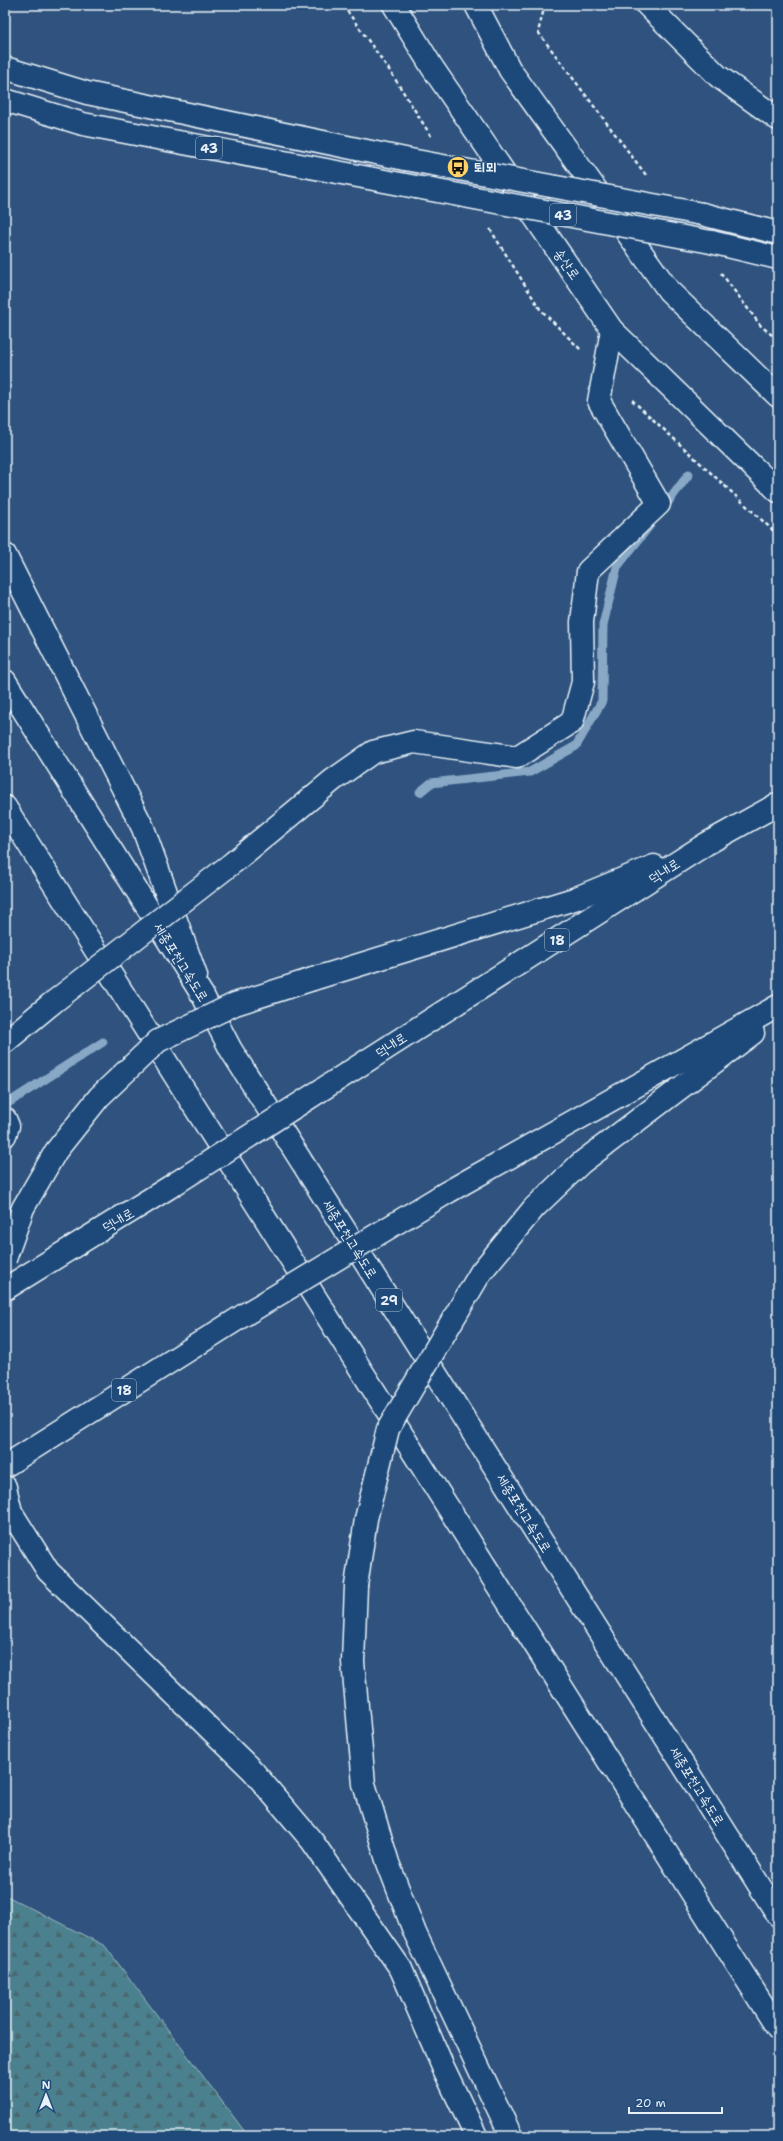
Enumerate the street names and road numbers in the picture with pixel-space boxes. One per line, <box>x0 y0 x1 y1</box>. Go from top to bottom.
road number: 43 <box>196 137 222 159</box>
road number: 43 <box>550 204 576 226</box>
street label: 송산로 <box>550 245 584 283</box>
street label: 덕내로 <box>645 854 683 888</box>
street label: 세종포천고속도로 <box>149 919 213 1005</box>
road number: 18 <box>545 929 569 951</box>
street label: 덕내로 <box>372 1028 410 1062</box>
street label: 세종포천고속도로 <box>318 1196 382 1282</box>
street label: 덕내로 <box>99 1204 137 1236</box>
road number: 29 <box>376 1289 402 1311</box>
road number: 18 <box>112 1379 136 1401</box>
street label: 세종포천고속도로 <box>492 1470 556 1556</box>
street label: 세종포천고속도로 <box>665 1743 729 1829</box>

